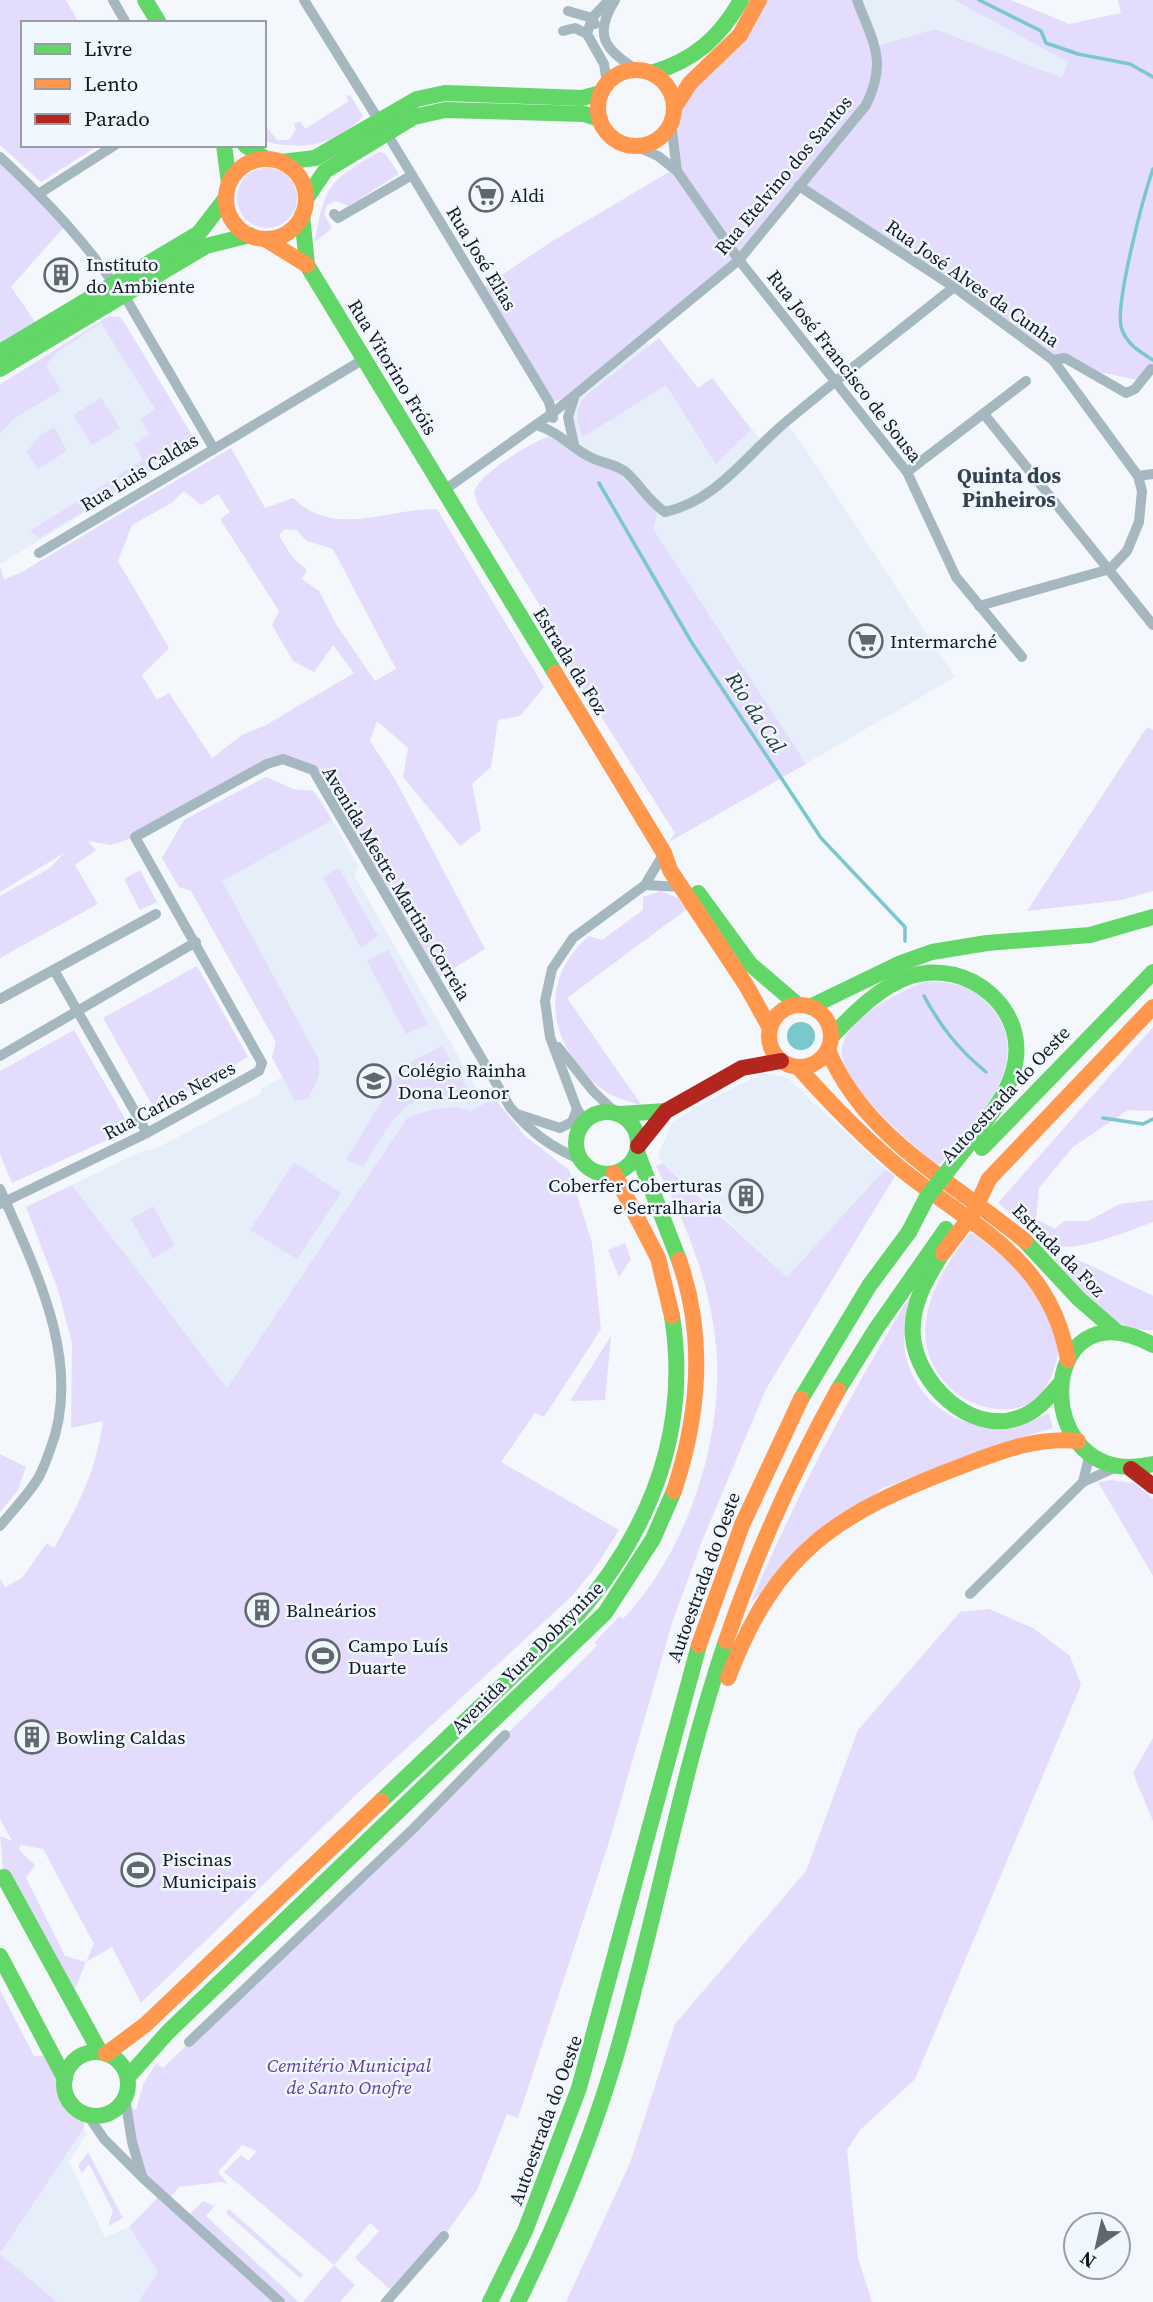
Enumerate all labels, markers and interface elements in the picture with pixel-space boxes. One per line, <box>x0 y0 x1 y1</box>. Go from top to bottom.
legend <box>21 21 266 147</box>
text: Livre <box>84 34 132 63</box>
text: Lento <box>84 69 138 98</box>
street label: Rua Etelvino dos Santos <box>708 90 858 260</box>
text: Parado <box>84 104 150 133</box>
supermarket icon: Aldi <box>467 176 505 214</box>
place label: Aldi <box>510 182 545 208</box>
street label: Rua José Elias <box>441 201 523 315</box>
street label: Rua José Alves da Cunha <box>881 213 1065 353</box>
place label: Instituto do Ambiente <box>86 251 195 299</box>
building icon: Instituto do Ambiente <box>42 256 80 294</box>
street label: Rua José Francisco de Sousa <box>762 264 929 468</box>
street label: Rua Vitorino Fróis <box>342 294 444 440</box>
street label: Rua Luis Caldas <box>75 426 203 518</box>
district label: Quinta dos Pinheiros <box>957 461 1061 514</box>
street label: Estrada da Foz <box>528 602 615 720</box>
supermarket icon: Intermarché <box>847 622 885 660</box>
place label: Intermarché <box>890 628 997 654</box>
water label: Rio da Cal <box>718 665 793 758</box>
street label: Avenida Mestre Martins Correia <box>317 761 478 1005</box>
street label: Autoestrada do Oeste <box>934 1020 1076 1168</box>
street label: Rua Carlos Neves <box>98 1054 240 1146</box>
place label: Colégio Rainha Dona Leonor <box>398 1057 527 1105</box>
school or university icon: Colégio Rainha Dona Leonor <box>355 1062 393 1100</box>
place label: Coberfer Coberturas e Serralharia <box>548 1172 722 1220</box>
building icon: Coberfer Coberturas e Serralharia <box>727 1177 765 1215</box>
street label: Estrada da Foz <box>1007 1198 1112 1303</box>
street label: Autoestrada do Oeste <box>660 1488 746 1666</box>
street label: Avenida Yura Dobrynine <box>445 1575 609 1739</box>
building icon: Balneários <box>243 1591 281 1629</box>
place label: Balneários <box>286 1597 376 1623</box>
place label: Campo Luís Duarte <box>348 1632 448 1680</box>
sports icon: Campo Luís Duarte <box>304 1637 342 1675</box>
building icon: Bowling Caldas <box>13 1718 51 1756</box>
place label: Bowling Caldas <box>56 1724 185 1750</box>
place label: Piscinas Municipais <box>162 1846 256 1894</box>
sports icon: Piscinas Municipais <box>119 1851 157 1889</box>
street label: Autoestrada do Oeste <box>502 2031 588 2209</box>
park label: Cemitério Municipal de Santo Onofre <box>267 2052 432 2100</box>
north arrow <box>1062 2211 1132 2281</box>
text: N <box>1074 2245 1101 2275</box>

